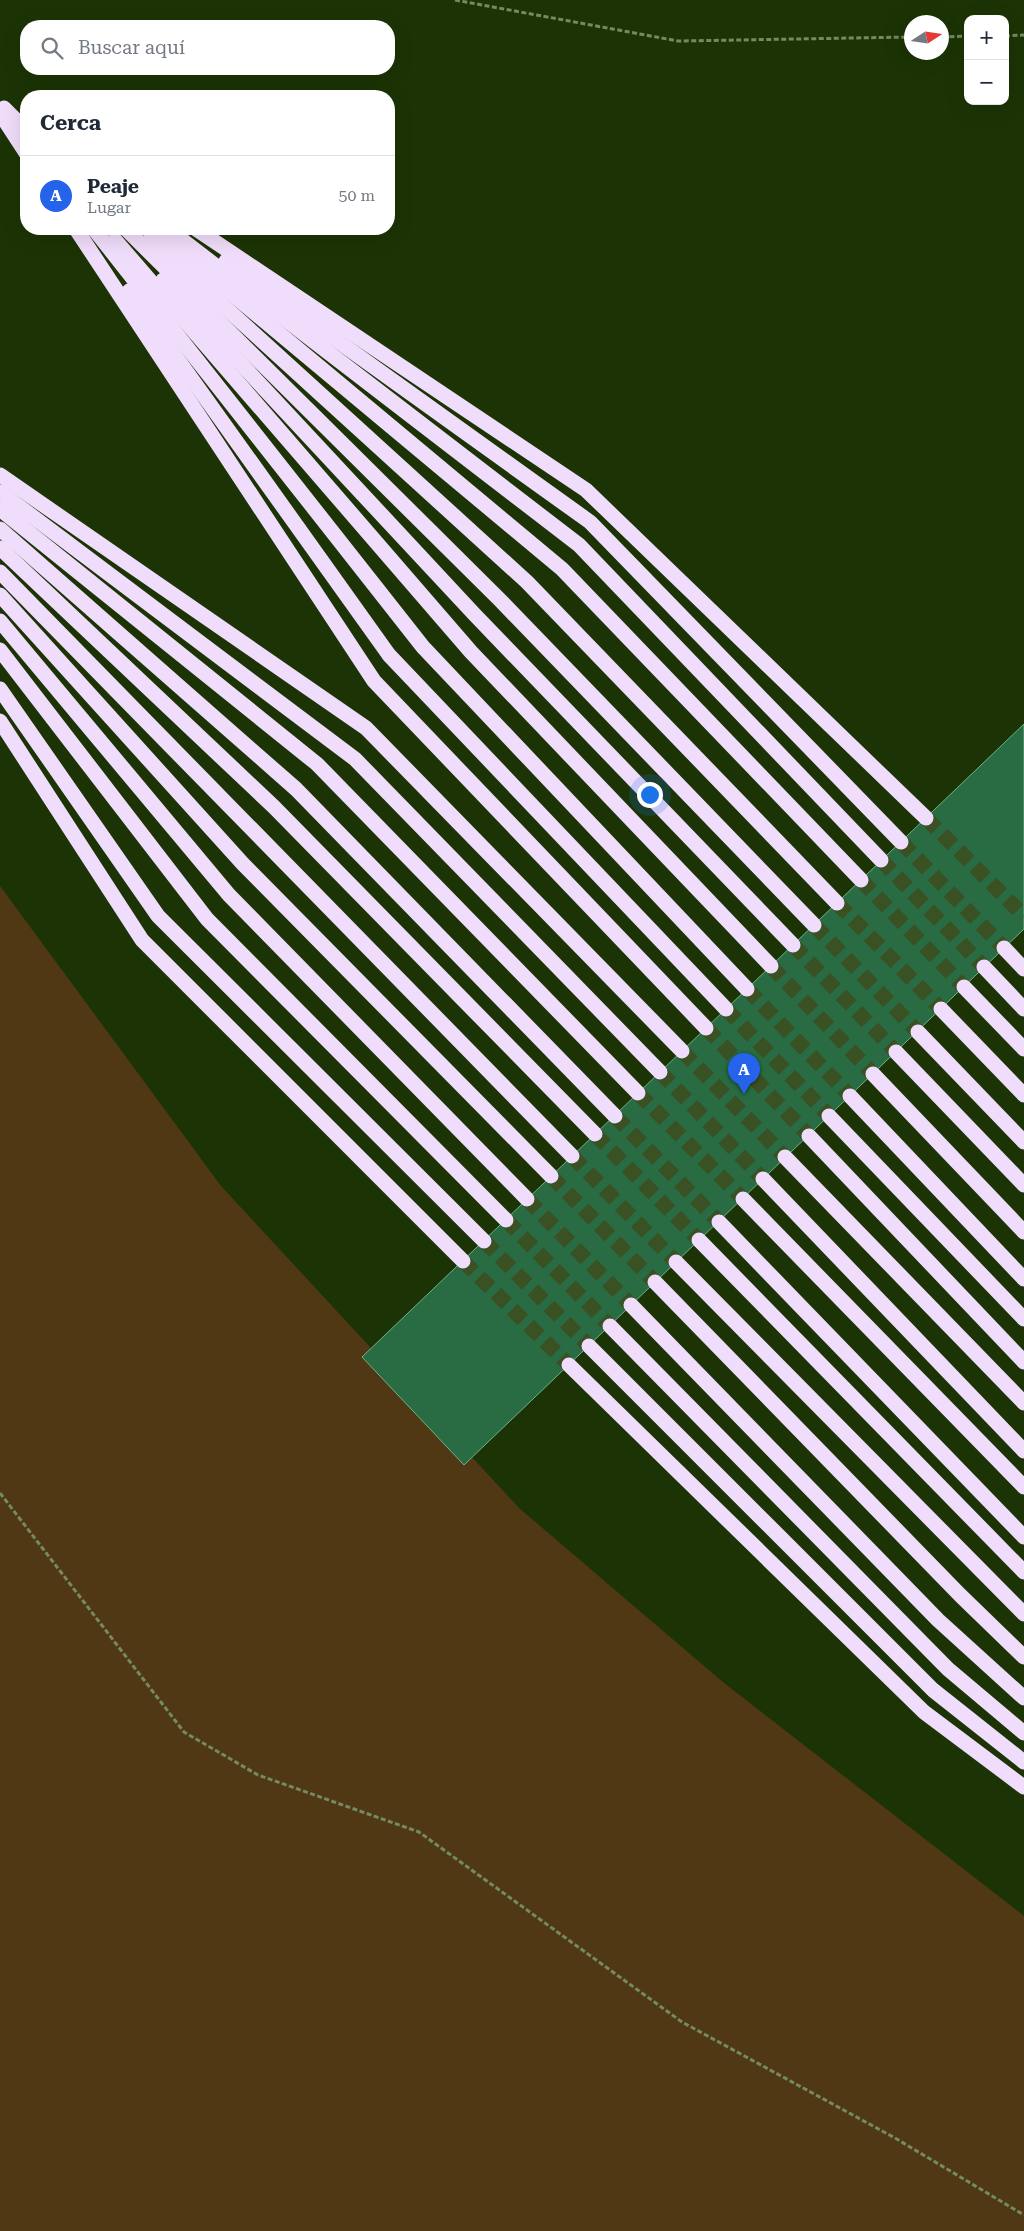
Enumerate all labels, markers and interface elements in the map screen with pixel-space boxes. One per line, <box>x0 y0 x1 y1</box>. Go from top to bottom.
north arrow <box>904 15 949 60</box>
map controls <box>964 15 1009 105</box>
button: + <box>964 15 1009 60</box>
search box <box>20 20 395 75</box>
icon: search <box>38 34 66 62</box>
text: Buscar aquí <box>78 36 185 59</box>
button: − <box>964 60 1009 105</box>
text: Cerca <box>40 111 101 135</box>
text: Peaje <box>87 175 139 198</box>
text: A <box>50 186 62 205</box>
text: 50 m <box>338 186 375 205</box>
text: Lugar <box>87 198 131 217</box>
your location <box>637 782 663 808</box>
pin: A <box>728 1053 760 1094</box>

